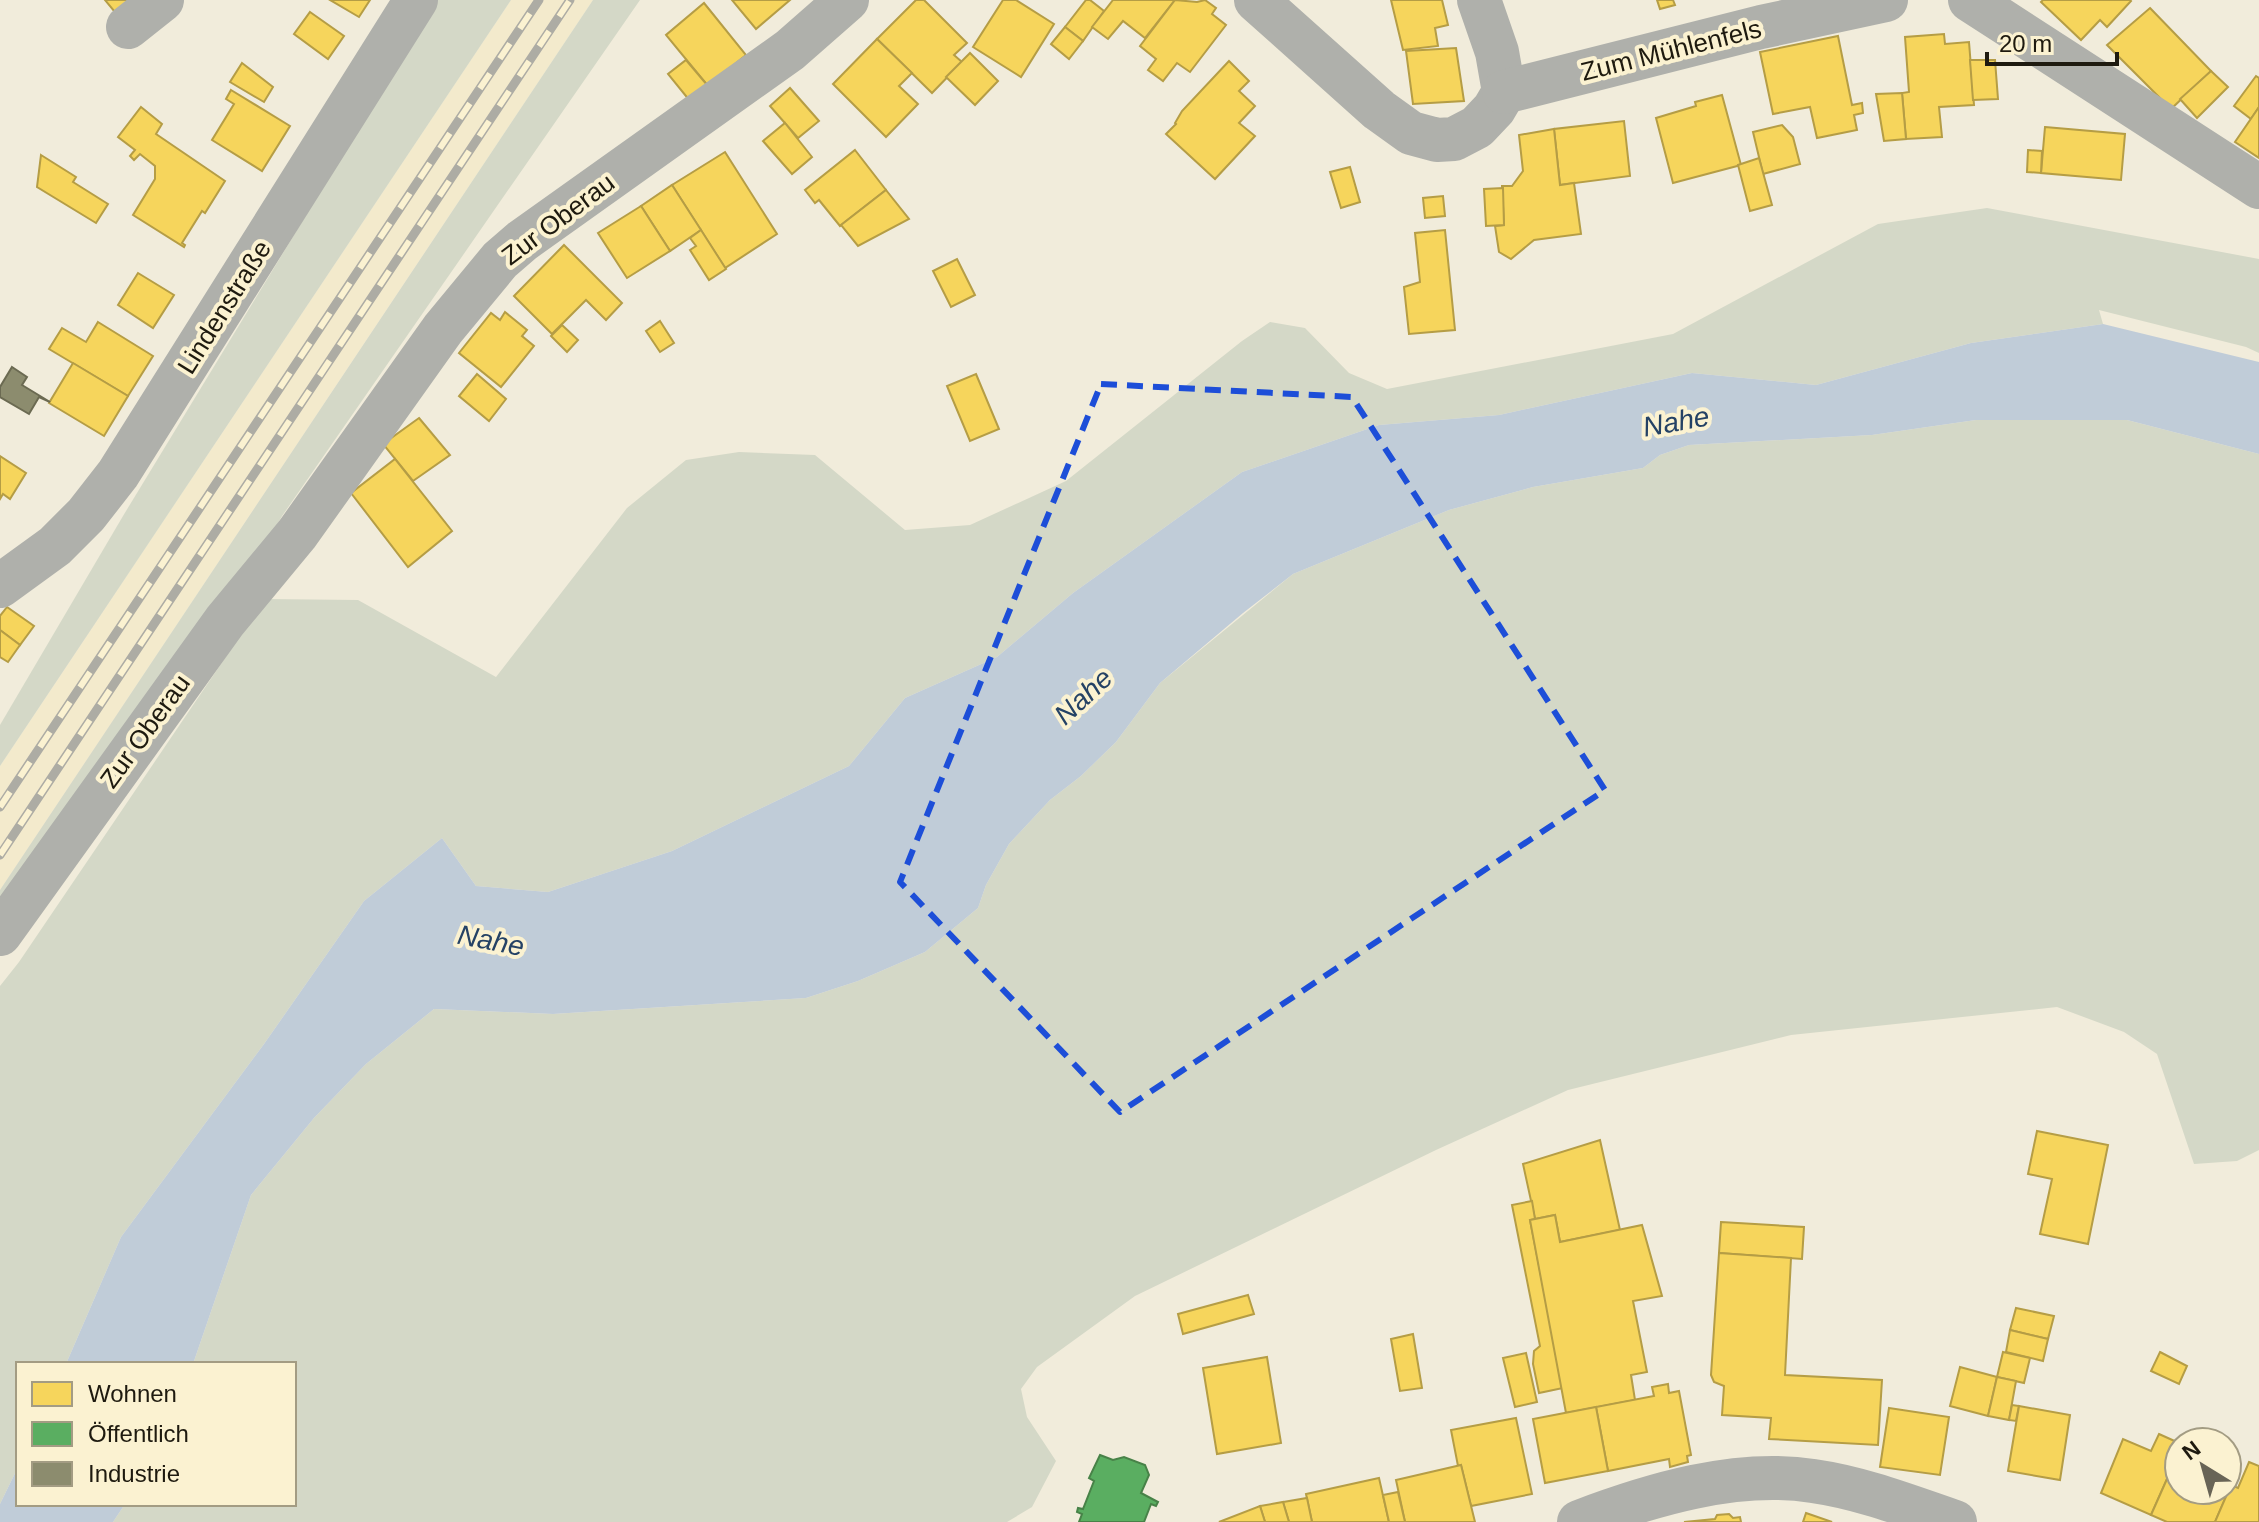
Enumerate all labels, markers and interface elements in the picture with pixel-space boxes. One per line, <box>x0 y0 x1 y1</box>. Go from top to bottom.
street label: Zum Mühlenfels <box>1578 13 1764 87</box>
scale bar <box>1987 16 2117 66</box>
text: 20 m <box>1999 30 2052 57</box>
street label: Zur Oberau <box>496 167 620 271</box>
street label: Lindenstraße <box>171 235 277 379</box>
water label: Nahe <box>1640 400 1712 443</box>
water label: Nahe <box>1048 662 1118 731</box>
street label: Zur Oberau <box>94 668 196 794</box>
water label: Nahe <box>455 919 527 962</box>
legend <box>16 1362 296 1506</box>
text: Wohnen <box>88 1380 177 1407</box>
text: Öffentlich <box>88 1420 189 1447</box>
north arrow <box>2163 1426 2243 1506</box>
text: N <box>2177 1436 2205 1465</box>
text: Industrie <box>88 1460 180 1487</box>

